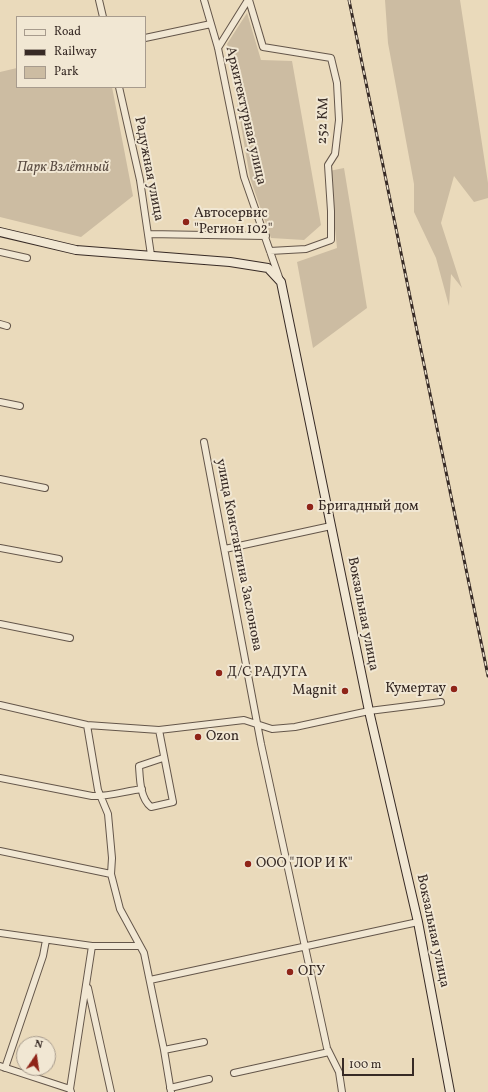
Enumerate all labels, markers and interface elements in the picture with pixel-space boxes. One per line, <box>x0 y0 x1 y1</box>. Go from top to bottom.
legend <box>16 16 146 88</box>
text: Road <box>54 24 81 40</box>
text: Railway <box>54 44 97 60</box>
street label: Архитектурная улица <box>221 45 269 187</box>
text: Park <box>54 64 79 80</box>
street label: 252 КМ <box>315 97 333 145</box>
street label: Радужная улица <box>130 115 166 223</box>
park label: Парк Взлётный <box>17 160 109 176</box>
place label: Автосервис "Регион 102" <box>194 206 273 238</box>
marker: Автосервис "Регион 102" <box>181 217 191 227</box>
street label: улица Константина Заслонова <box>211 457 265 653</box>
place label: Бригадный дом <box>318 499 419 515</box>
marker: Бригадный дом <box>305 502 315 512</box>
street label: Вокзальная улица <box>343 556 381 672</box>
place label: Д/С РАДУГА <box>227 665 307 681</box>
marker: Д/С РАДУГА <box>214 668 224 678</box>
place label: Кумертау <box>385 681 446 697</box>
place label: Magnit <box>292 683 337 699</box>
marker: Кумертау <box>449 684 459 694</box>
marker: Magnit <box>340 686 350 696</box>
place label: Ozon <box>206 729 239 745</box>
marker: Ozon <box>193 732 203 742</box>
place label: ООО "ЛОР И К" <box>256 856 353 872</box>
marker: ООО "ЛОР И К" <box>243 859 253 869</box>
street label: Вокзальная улица <box>412 873 452 989</box>
place label: ОГУ <box>298 964 325 980</box>
marker: ОГУ <box>285 967 295 977</box>
north arrow <box>16 1036 56 1076</box>
text: N <box>33 1037 44 1053</box>
scale bar <box>344 1050 416 1076</box>
text: 100 m <box>349 1057 381 1073</box>

